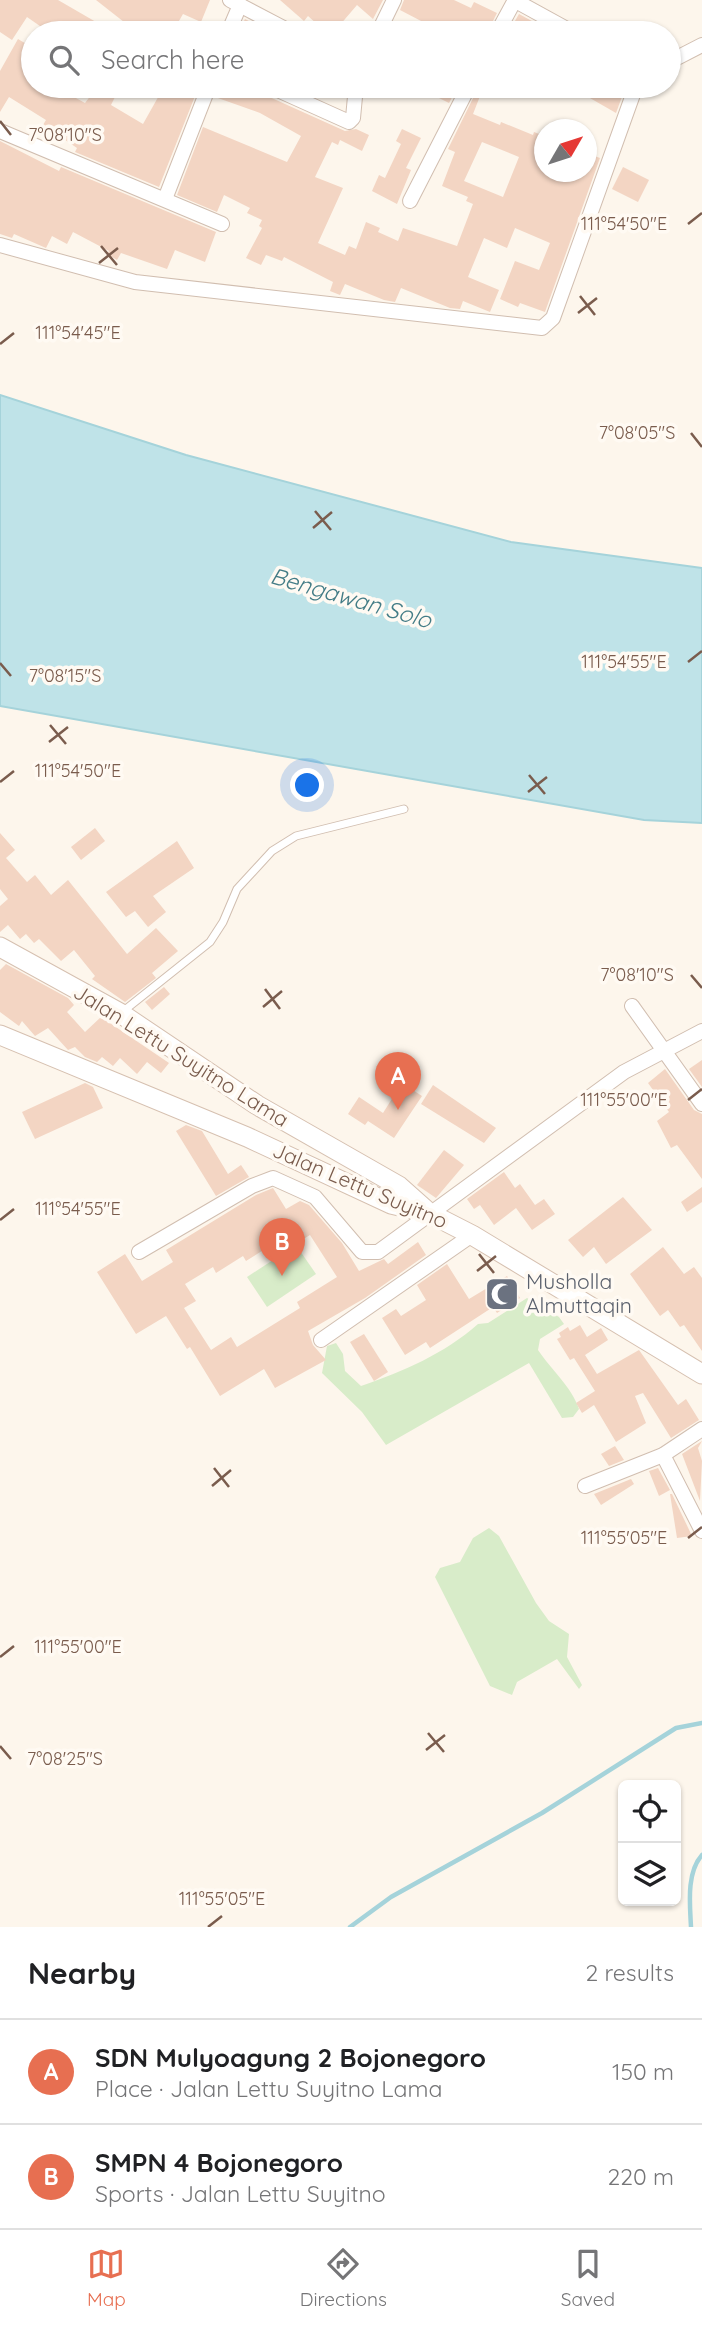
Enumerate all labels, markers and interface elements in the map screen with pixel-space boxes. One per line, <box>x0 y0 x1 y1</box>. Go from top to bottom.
search box <box>21 21 681 98</box>
icon: search <box>45 41 83 79</box>
text: Search here <box>101 43 245 76</box>
north arrow <box>534 119 597 182</box>
text: 7°08'10"S <box>28 123 102 146</box>
text: 111°54'50"E <box>581 212 667 235</box>
text: 111°54'45"E <box>35 321 121 344</box>
text: 7°08'05"S <box>599 421 675 444</box>
water label: Bengawan Solo <box>267 561 436 635</box>
text: 111°54'55"E <box>581 650 667 673</box>
text: 7°08'15"S <box>29 664 101 687</box>
text: 111°54'50"E <box>35 759 121 782</box>
your location <box>290 768 324 802</box>
text: 7°08'10"S <box>600 963 674 986</box>
street label: Jalan Lettu Suyitno Lama <box>69 978 294 1132</box>
pin: A <box>375 1052 421 1110</box>
text: 111°55'00"E <box>580 1088 668 1111</box>
street label: Jalan Lettu Suyitno <box>269 1137 452 1234</box>
text: 111°54'55"E <box>35 1197 121 1220</box>
pin: B <box>259 1218 305 1276</box>
place label: Musholla Almuttaqin <box>526 1268 632 1318</box>
mosque icon: Musholla Almuttaqin <box>483 1275 521 1313</box>
text: 111°55'05"E <box>581 1526 667 1549</box>
text: 111°55'00"E <box>34 1635 122 1658</box>
text: 7°08'25"S <box>27 1747 103 1770</box>
map controls <box>618 1780 681 1906</box>
button: locate <box>618 1780 681 1843</box>
button: layers <box>618 1843 681 1906</box>
text: 111°55'05"E <box>179 1887 265 1910</box>
text: Nearby <box>28 1954 136 1992</box>
text: 2 results <box>585 1958 674 1987</box>
text: SDN Mulyoagung 2 Bojonegoro <box>95 2041 486 2074</box>
text: A <box>44 2057 58 2086</box>
text: 150 m <box>612 2057 674 2086</box>
text: Place · Jalan Lettu Suyitno Lama <box>95 2074 442 2103</box>
text: SMPN 4 Bojonegoro <box>95 2146 343 2179</box>
text: B <box>43 2162 59 2191</box>
text: 220 m <box>608 2162 674 2191</box>
text: Sports · Jalan Lettu Suyitno <box>95 2179 386 2208</box>
tab: Map <box>87 2245 126 2311</box>
tab: Directions <box>300 2245 387 2311</box>
tab: Saved <box>561 2245 615 2311</box>

